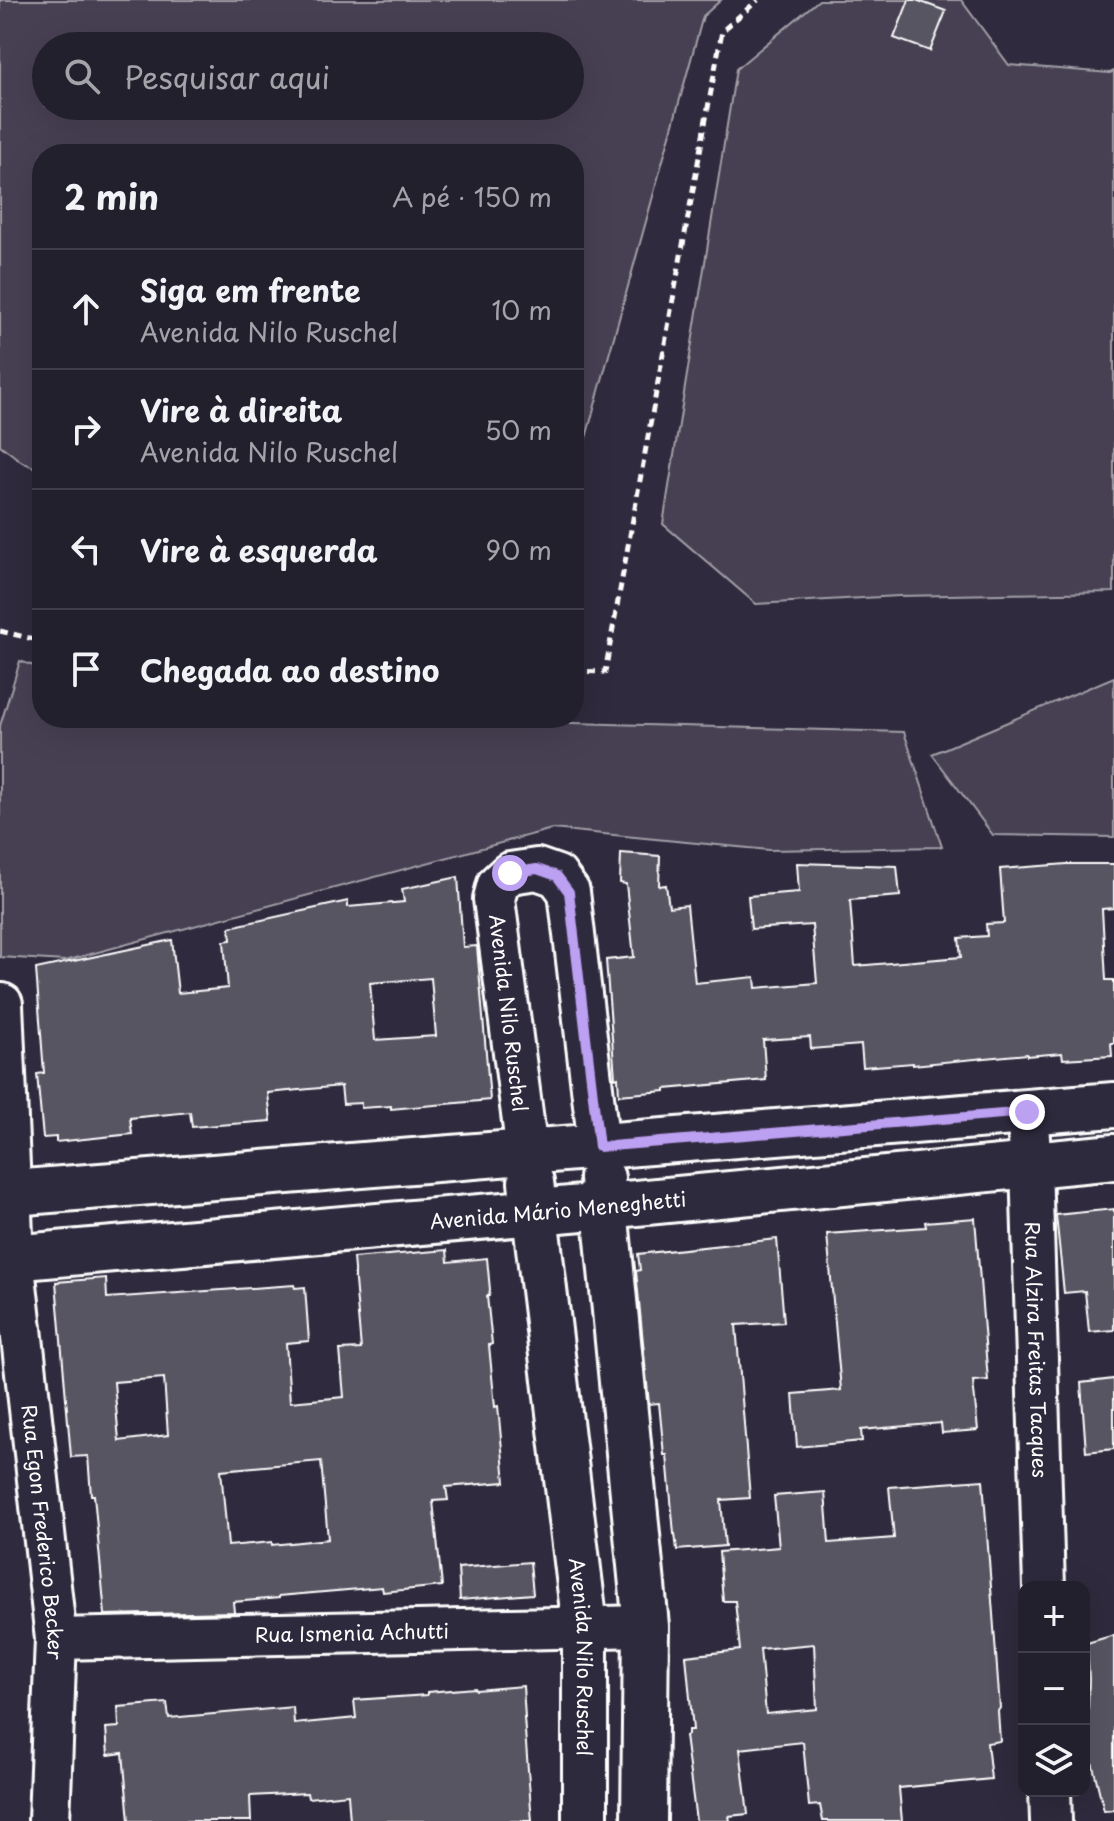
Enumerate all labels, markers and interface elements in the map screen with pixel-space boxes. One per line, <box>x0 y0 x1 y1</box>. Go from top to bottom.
search box <box>32 32 584 120</box>
icon: search <box>60 54 104 98</box>
text: Pesquisar aqui <box>124 54 330 99</box>
text: 2 min <box>64 170 159 222</box>
text: A pé · 150 m <box>392 177 552 216</box>
text: Siga em frente <box>140 267 361 312</box>
icon: ahead <box>64 287 108 331</box>
text: 10 m <box>491 290 552 329</box>
text: Avenida Nilo Ruschel <box>140 312 398 351</box>
text: Vire à direita <box>140 387 342 432</box>
icon: right <box>64 407 108 451</box>
text: 50 m <box>485 410 552 449</box>
text: Avenida Nilo Ruschel <box>140 432 398 471</box>
icon: left <box>64 527 108 571</box>
text: Vire à esquerda <box>140 527 378 572</box>
text: 90 m <box>485 530 552 569</box>
icon: arrive <box>64 647 108 691</box>
text: Chegada ao destino <box>140 647 439 692</box>
route start <box>492 855 528 891</box>
street label: Avenida Nilo Ruschel <box>482 913 536 1113</box>
route end <box>1009 1094 1045 1130</box>
street label: Avenida Mário Meneghetti <box>428 1183 687 1236</box>
street label: Rua Alzira Freitas Tacques <box>1018 1221 1056 1478</box>
street label: Rua Egon Frederico Becker <box>15 1403 71 1661</box>
street label: Avenida Nilo Ruschel <box>562 1556 600 1756</box>
map controls <box>1018 1581 1090 1797</box>
button: + <box>1018 1581 1090 1653</box>
street label: Rua Ismenia Achutti <box>255 1615 449 1650</box>
button: − <box>1018 1653 1090 1725</box>
button: layers <box>1018 1725 1090 1797</box>

